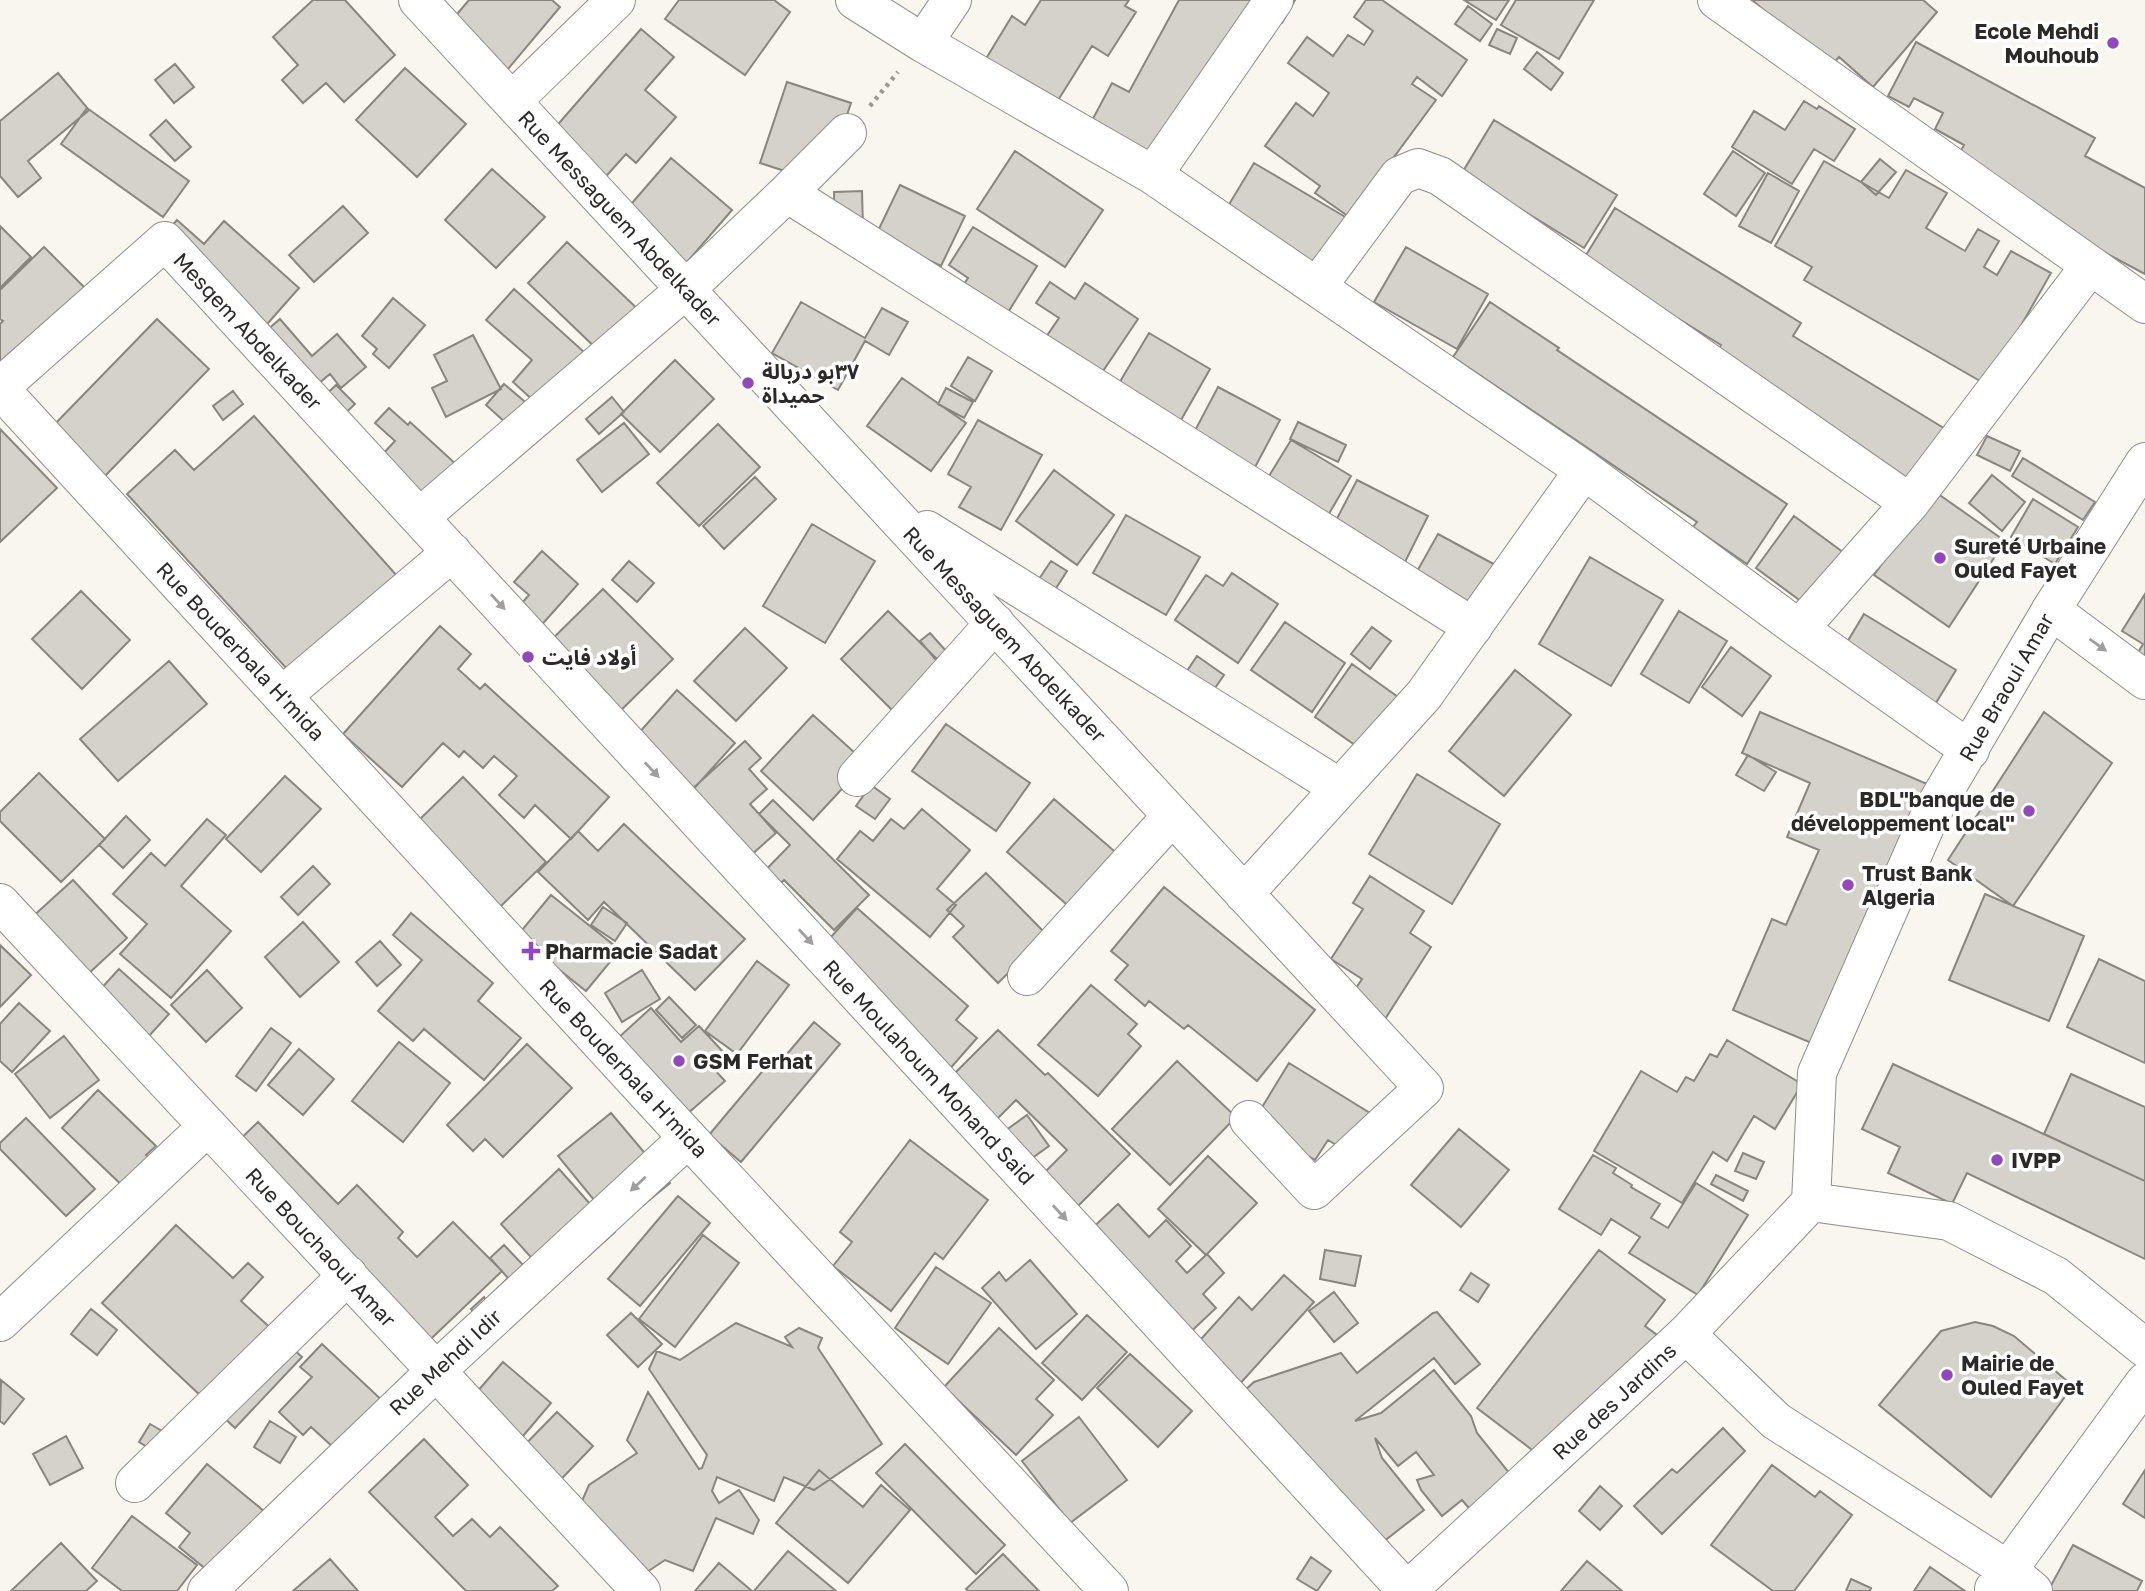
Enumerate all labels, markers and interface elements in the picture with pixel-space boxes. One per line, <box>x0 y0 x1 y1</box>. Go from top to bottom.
place label: Ecole Mehdi Mouhoub <box>1974 18 2099 68</box>
marker: Ecole Mehdi Mouhoub <box>2105 35 2121 51</box>
street label: Rue Messaguem Abdelkader <box>513 105 727 331</box>
street label: Mesqem Abdelkader <box>168 247 328 415</box>
place label: ٣٧بو دربالة حميداة <box>762 358 859 408</box>
marker: ٣٧بو دربالة حميداة <box>740 375 756 391</box>
street label: Rue Messaguem Abdelkader <box>898 521 1112 747</box>
place label: Sureté Urbaine Ouled Fayet <box>1954 533 2106 583</box>
marker: Sureté Urbaine Ouled Fayet <box>1932 550 1948 566</box>
street label: Rue Bouderbala H'mida <box>151 556 331 746</box>
one-way arrow <box>490 593 506 610</box>
street label: Rue Braoui Amar <box>1953 608 2059 766</box>
one-way arrow <box>2089 638 2107 652</box>
place label: أولاد فايت <box>542 644 636 670</box>
marker: أولاد فايت <box>520 649 536 665</box>
one-way arrow <box>644 761 660 778</box>
place label: BDL"banque de développement local" <box>1791 786 2015 836</box>
marker: BDL"banque de développement local" <box>2021 803 2037 819</box>
place label: Trust Bank Algeria <box>1862 860 1973 910</box>
marker: Trust Bank Algeria <box>1840 877 1856 893</box>
one-way arrow <box>798 928 814 945</box>
place label: Pharmacie Sadat <box>545 938 718 964</box>
marker: Pharmacie Sadat <box>523 943 539 959</box>
street label: Rue Moulahoum Mohand Said <box>818 954 1040 1190</box>
street label: Rue Bouderbala H'mida <box>534 973 714 1163</box>
place label: GSM Ferhat <box>693 1048 813 1074</box>
marker: GSM Ferhat <box>671 1053 687 1069</box>
place label: IVPP <box>2011 1147 2061 1173</box>
marker: IVPP <box>1989 1152 2005 1168</box>
street label: Rue Bouchaoui Amar <box>240 1162 402 1332</box>
one-way arrow <box>630 1176 647 1192</box>
one-way arrow <box>1051 1204 1067 1221</box>
street label: Rue Mehdi Idir <box>383 1303 507 1421</box>
street label: Rue des Jardins <box>1547 1337 1681 1465</box>
place label: Mairie de Ouled Fayet <box>1961 1350 2084 1400</box>
marker: Mairie de Ouled Fayet <box>1939 1367 1955 1383</box>

